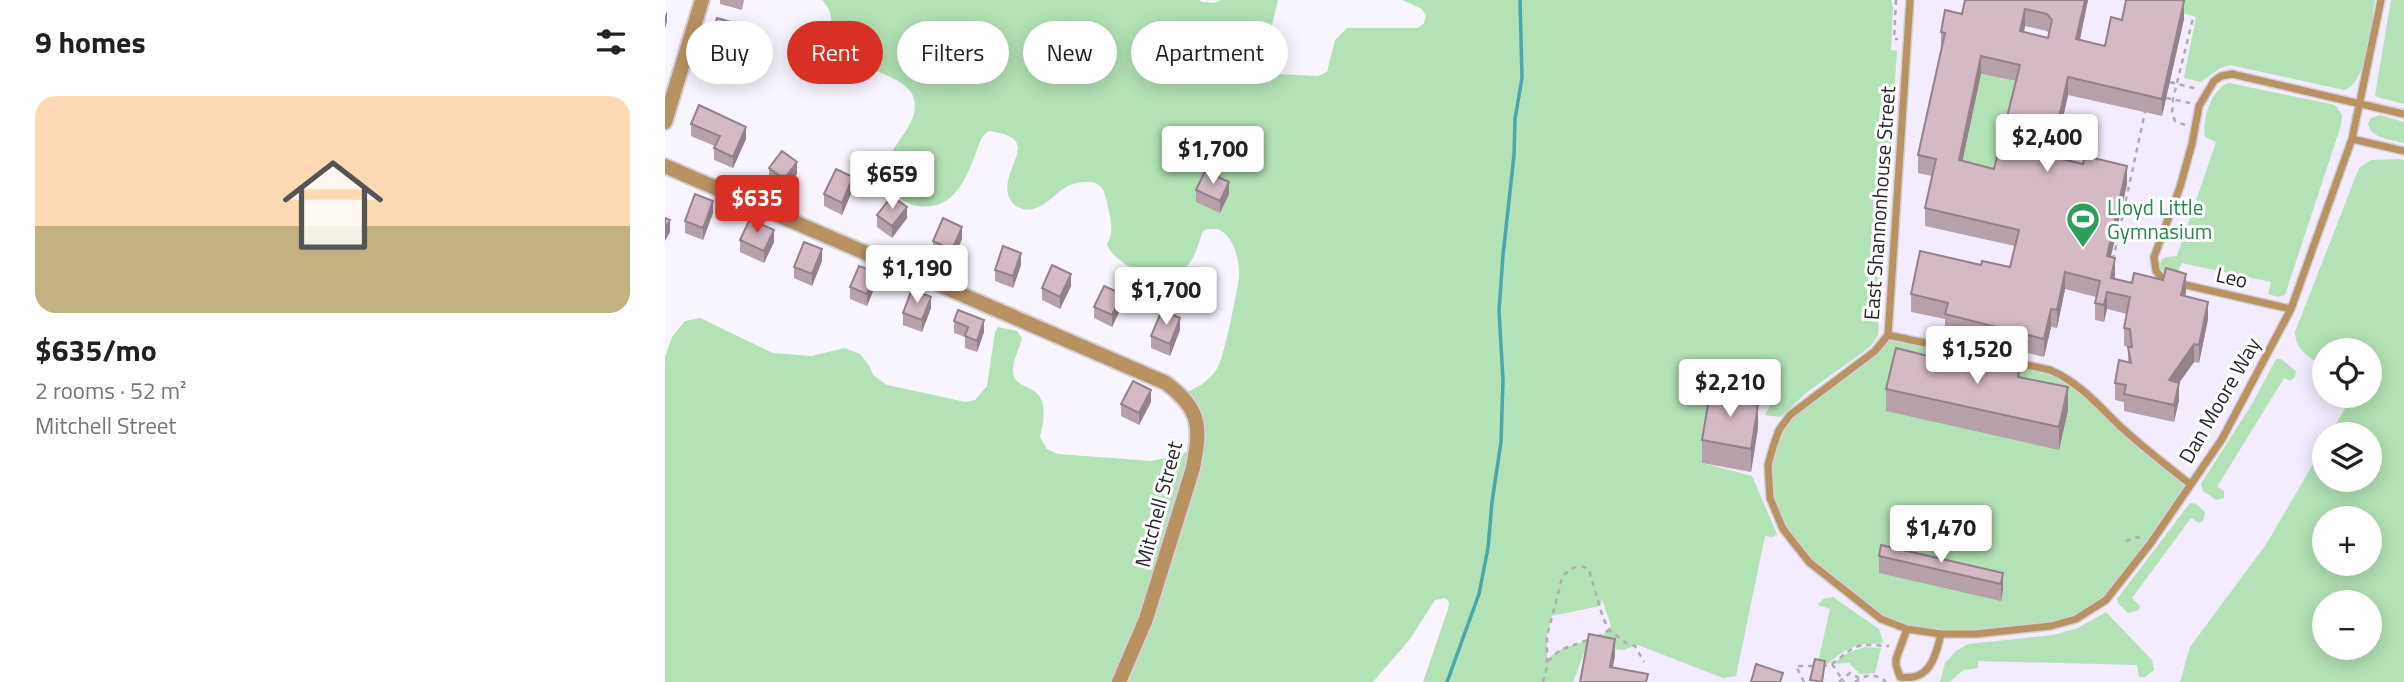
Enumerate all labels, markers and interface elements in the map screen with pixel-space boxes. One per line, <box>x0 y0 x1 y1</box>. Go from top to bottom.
text: 9 homes <box>35 19 146 65</box>
chip: Buy <box>686 21 773 84</box>
chip: Rent <box>787 21 883 84</box>
chip: Filters <box>897 21 1009 84</box>
chip: New <box>1023 21 1117 84</box>
chip: Apartment <box>1131 21 1288 84</box>
icon: filters <box>592 23 630 61</box>
street label: East Shannonhouse Street <box>1855 84 1903 321</box>
pin: $2,400 <box>1990 114 2104 174</box>
text: $2,400 <box>2012 119 2082 154</box>
pin: $1,700 <box>1156 127 1270 186</box>
text: $1,700 <box>1178 131 1248 166</box>
icon: home <box>270 142 396 268</box>
pin: $659 <box>851 152 933 211</box>
text: $659 <box>866 156 918 191</box>
pin: $635 <box>716 176 798 235</box>
text: $635 <box>731 180 783 215</box>
place label: Lloyd Little Gymnasium <box>2107 191 2212 247</box>
sports icon: Lloyd Little Gymnasium <box>2064 200 2102 249</box>
pin: $1,190 <box>860 246 974 305</box>
text: $1,190 <box>882 250 952 285</box>
street label: Leo <box>2213 258 2251 296</box>
pin: $1,700 <box>1109 268 1223 327</box>
text: $1,700 <box>1131 272 1201 307</box>
pin: $1,520 <box>1920 326 2034 386</box>
text: $635/mo <box>35 327 157 373</box>
text: $1,520 <box>1942 331 2012 366</box>
street label: Dan Moore Way <box>2170 331 2268 469</box>
map controls <box>2312 338 2382 660</box>
button: locate <box>2312 338 2382 408</box>
pin: $2,210 <box>1673 360 1787 419</box>
text: $2,210 <box>1695 364 1765 399</box>
text: 2 rooms · 52 m² <box>35 373 186 408</box>
text: Mitchell Street <box>35 408 176 443</box>
button: layers <box>2312 422 2382 492</box>
street label: Mitchell Street <box>1126 437 1190 570</box>
pin: $1,470 <box>1884 505 1998 565</box>
button: + <box>2312 506 2382 576</box>
text: $1,470 <box>1906 510 1976 545</box>
button: − <box>2312 590 2382 660</box>

